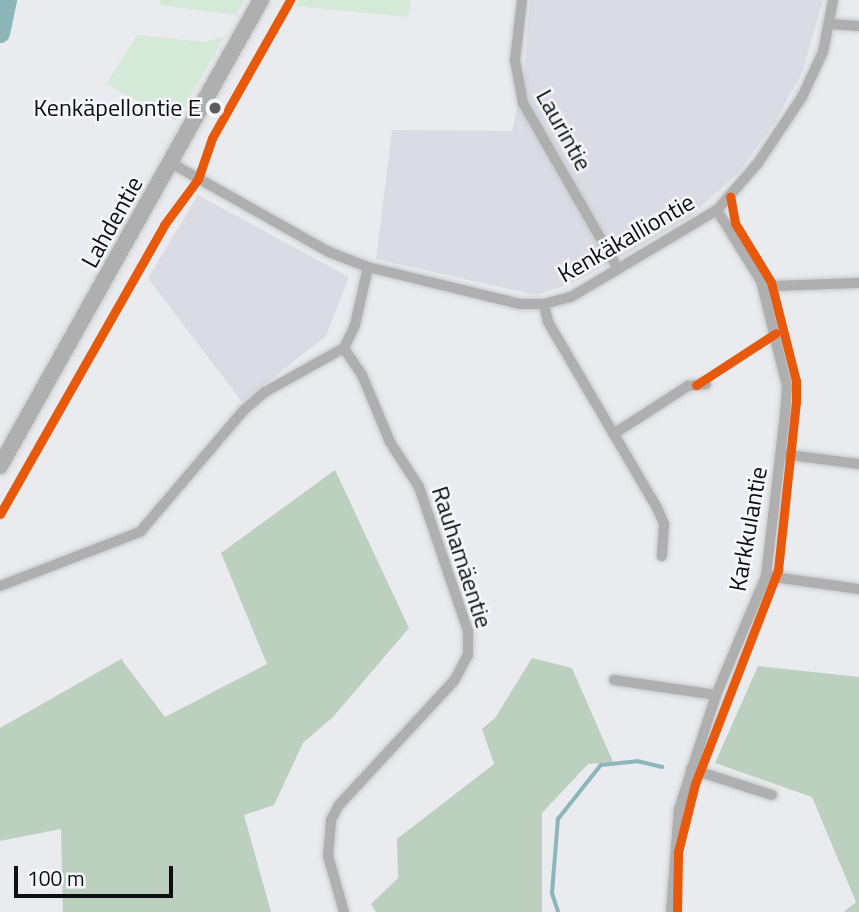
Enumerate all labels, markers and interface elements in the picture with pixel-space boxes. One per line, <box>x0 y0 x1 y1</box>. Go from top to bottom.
street label: Laurintie <box>530 84 598 176</box>
place label: Kenkäpellontie E <box>34 94 201 122</box>
marker: Kenkäpellontie E <box>207 100 223 116</box>
street label: Lahdentie <box>75 171 149 273</box>
street label: Kenkäkalliontie <box>553 187 699 289</box>
street label: Karkkulantie <box>723 465 773 593</box>
street label: Rauhamäentie <box>426 483 498 631</box>
scale bar <box>18 852 177 896</box>
text: 100 m <box>27 862 84 894</box>

